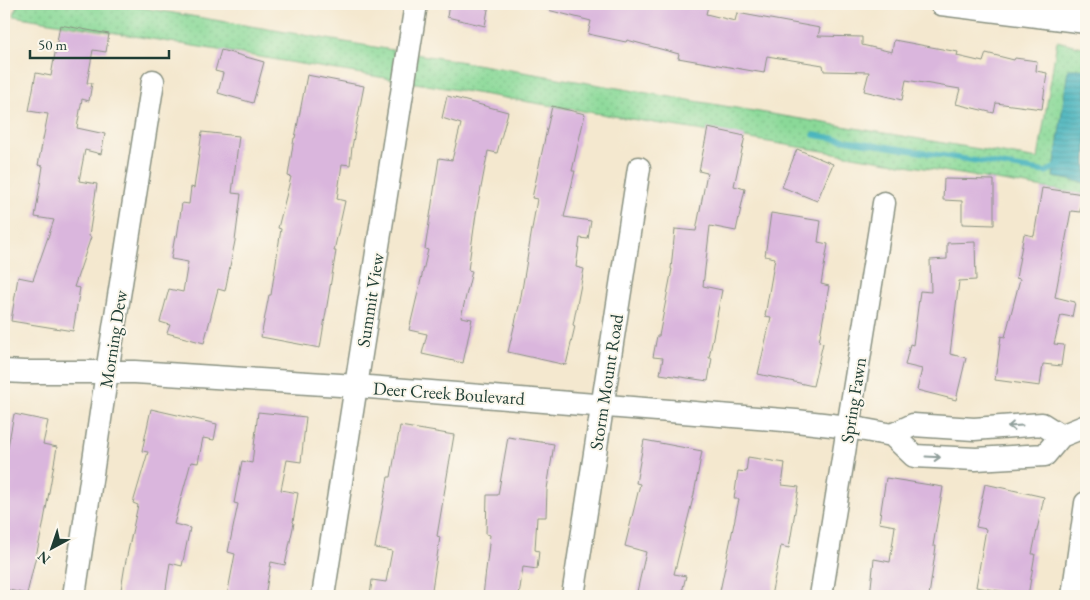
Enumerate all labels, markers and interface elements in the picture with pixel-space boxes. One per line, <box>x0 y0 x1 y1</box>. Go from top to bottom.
scale bar <box>30 28 169 60</box>
text: 50 m <box>38 35 67 54</box>
street label: Summit View <box>351 251 389 349</box>
street label: Morning Dew <box>94 288 132 389</box>
street label: Storm Mount Road <box>584 312 628 452</box>
street label: Spring Fawn <box>835 355 871 444</box>
street label: Deer Creek Boulevard <box>372 376 526 410</box>
one-way arrow <box>1007 422 1023 431</box>
one-way arrow <box>924 452 940 461</box>
north arrow <box>28 522 78 572</box>
text: N <box>33 547 54 568</box>

